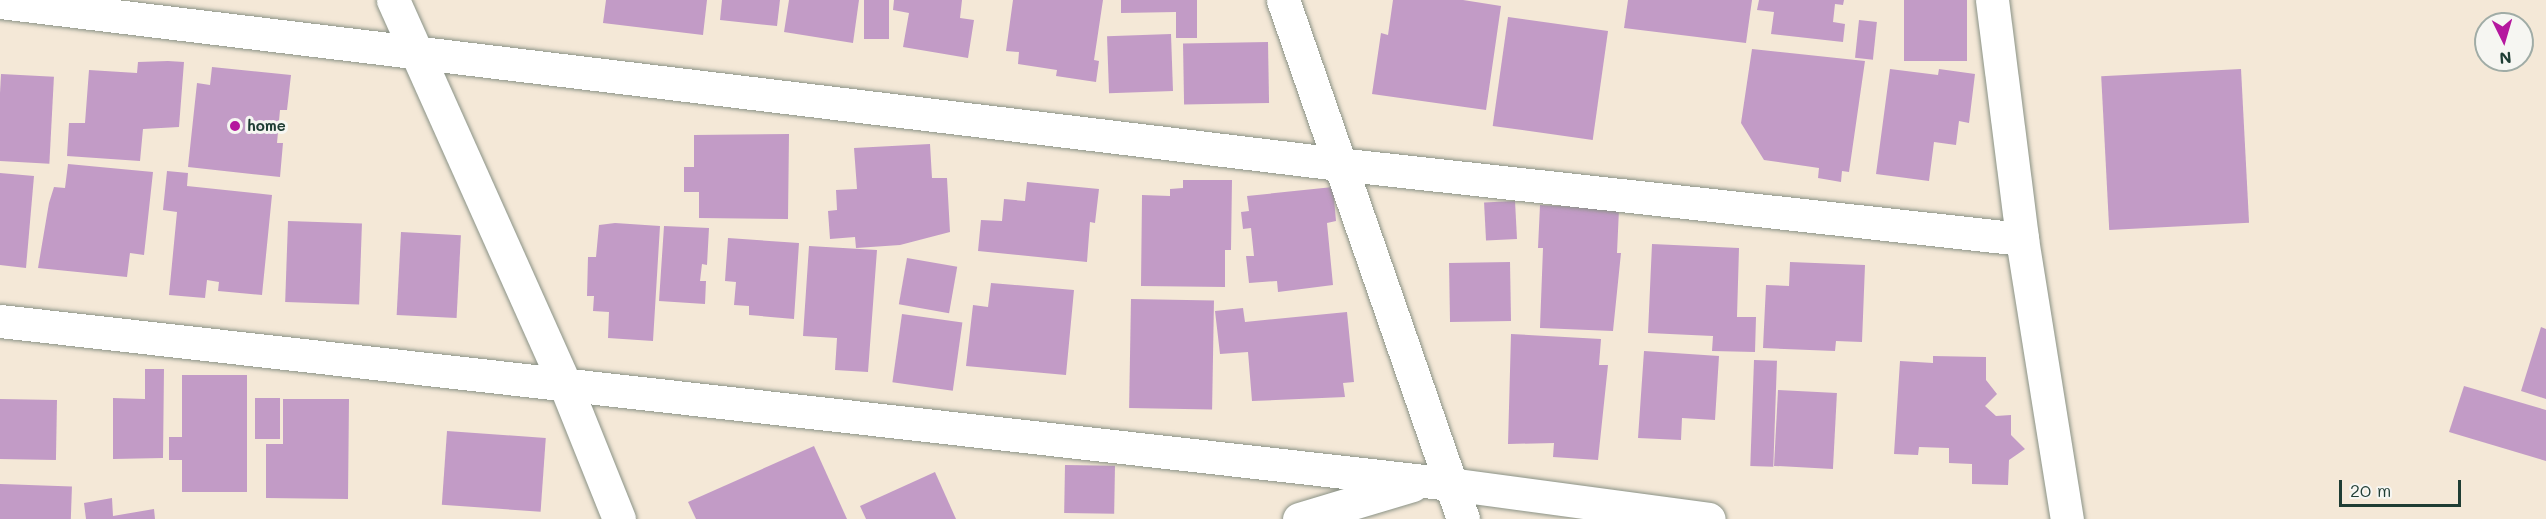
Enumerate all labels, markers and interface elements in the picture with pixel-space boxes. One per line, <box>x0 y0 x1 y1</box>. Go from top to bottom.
north arrow <box>2474 12 2534 72</box>
text: N <box>2498 47 2512 69</box>
place label: home <box>247 117 286 135</box>
marker: home <box>228 119 242 133</box>
scale bar <box>2342 468 2464 506</box>
text: 20 m <box>2350 478 2391 502</box>

